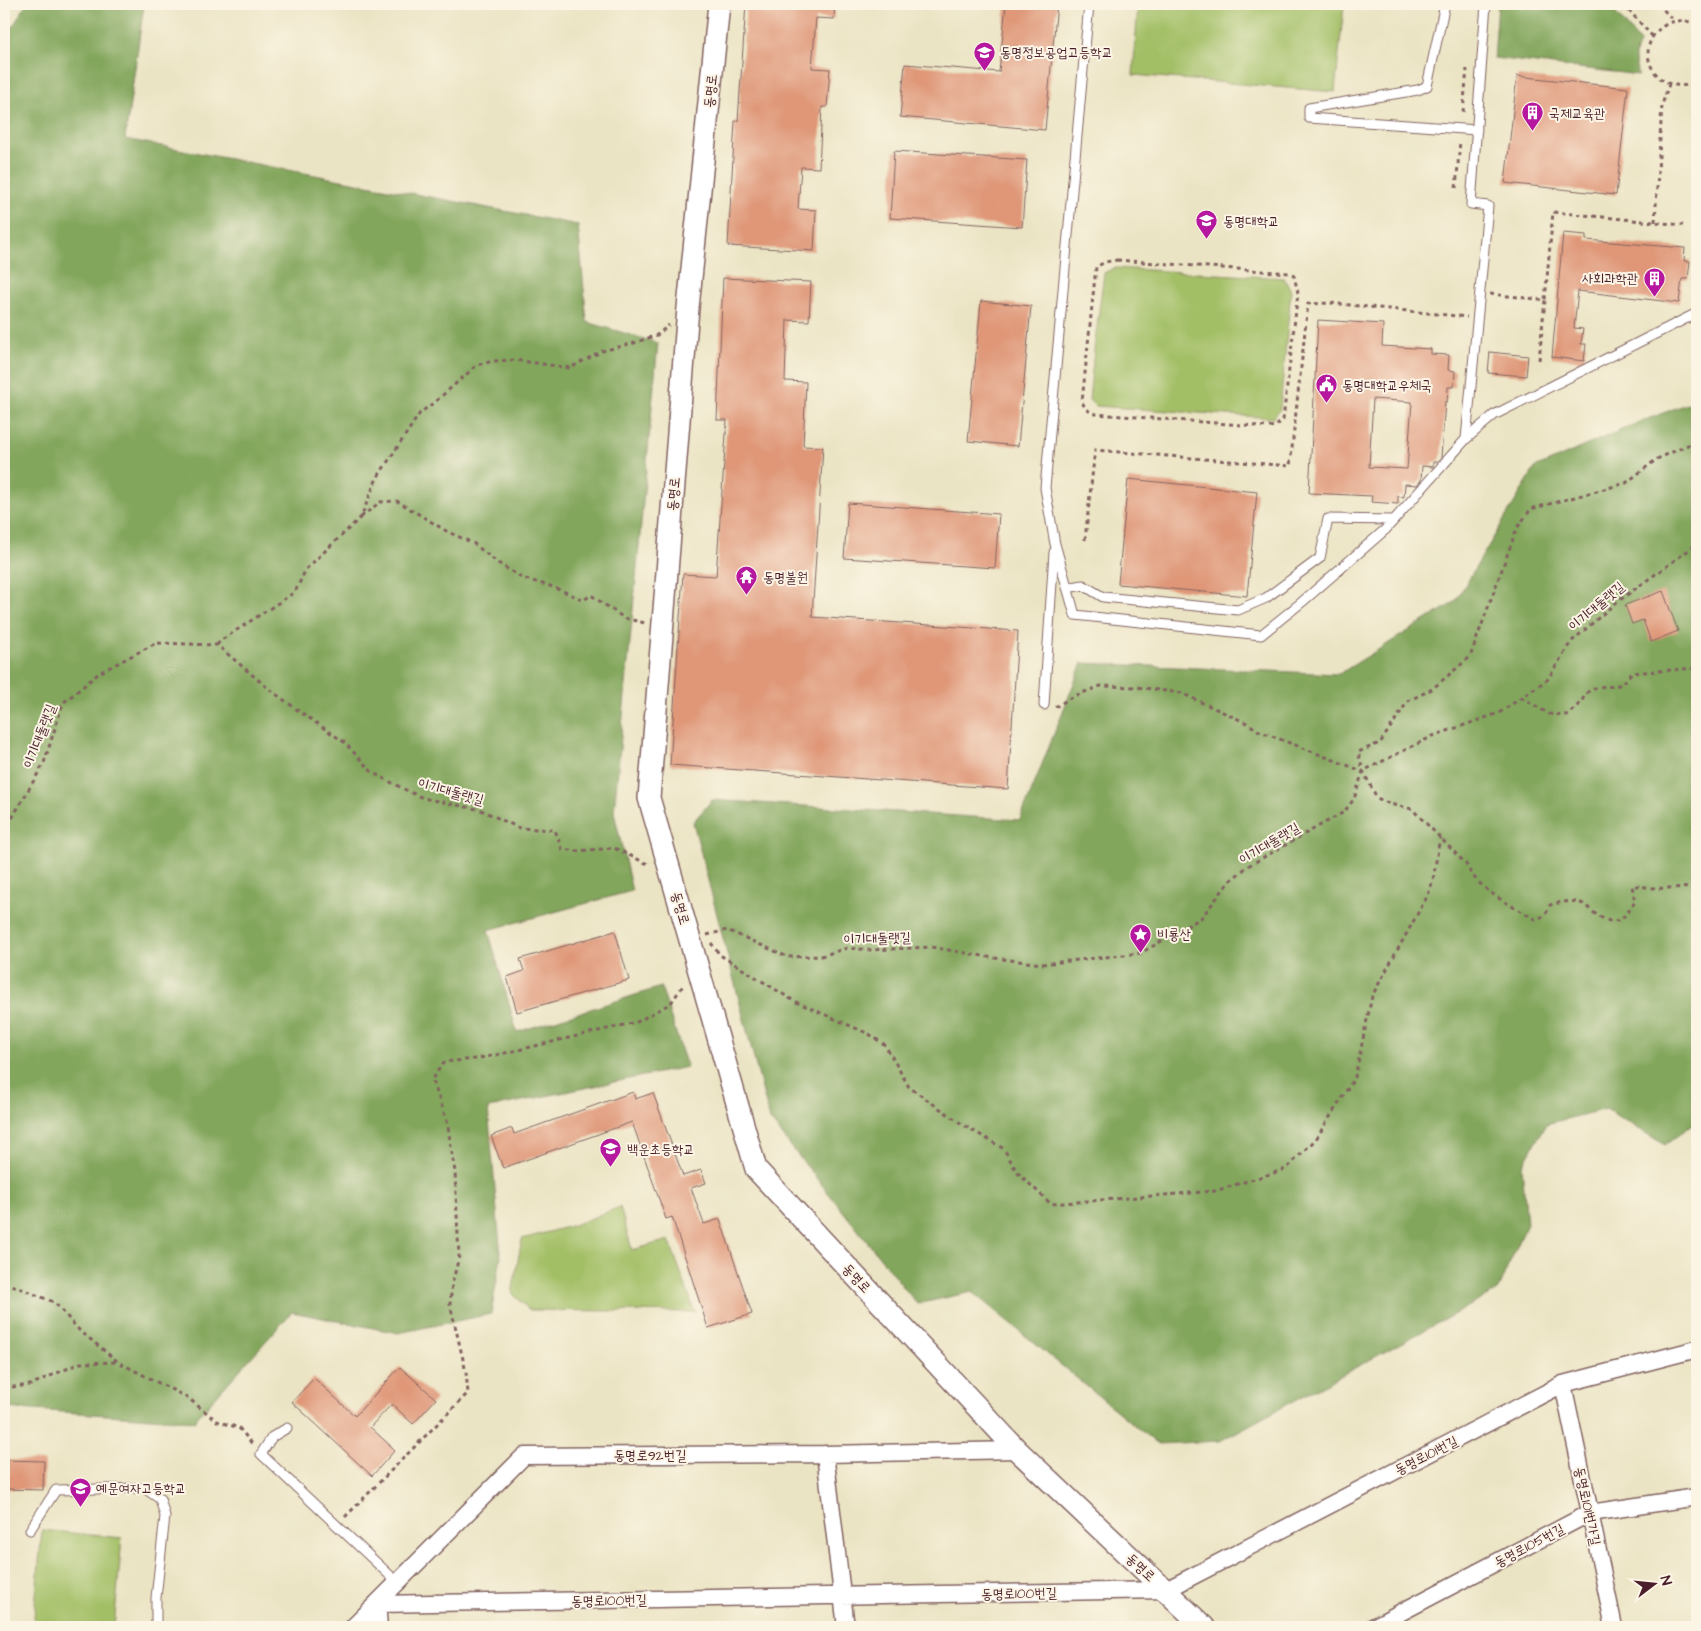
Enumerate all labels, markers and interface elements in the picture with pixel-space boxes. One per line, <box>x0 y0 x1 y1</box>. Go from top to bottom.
school or university icon: 동명정보공업고등학교 <box>972 40 996 71</box>
place label: 동명정보공업고등학교 <box>1000 43 1113 63</box>
street label: 동명로 <box>699 73 723 109</box>
building icon: 국제교육관 <box>1521 101 1545 132</box>
place label: 국제교육관 <box>1549 104 1605 124</box>
school or university icon: 동명대학교 <box>1195 209 1219 240</box>
place label: 동명대학교 <box>1223 212 1279 232</box>
building icon: 사회과학관 <box>1642 266 1666 297</box>
place label: 사회과학관 <box>1582 269 1638 289</box>
public building icon: 동명대학교우체국 <box>1314 373 1338 404</box>
place label: 동명대학교우체국 <box>1342 376 1432 396</box>
street label: 동명로 <box>663 476 685 512</box>
temple icon: 동명불원 <box>735 565 759 596</box>
place label: 동명불원 <box>763 568 808 588</box>
street label: 이기대둘랫길 <box>1564 577 1630 636</box>
street label: 이기대둘랫길 <box>18 701 62 771</box>
street label: 이기대둘랫길 <box>416 774 487 811</box>
street label: 이기대둘랫길 <box>1235 818 1304 870</box>
street label: 동명로 <box>666 889 694 927</box>
place icon: 비룡산 <box>1129 922 1153 953</box>
place label: 비룡산 <box>1157 925 1192 945</box>
street label: 이기대둘랫길 <box>843 928 912 950</box>
school or university icon: 백운초등학교 <box>599 1137 623 1168</box>
place label: 백운초등학교 <box>627 1140 695 1160</box>
street label: 동명로 <box>837 1260 875 1298</box>
street label: 동명로101번길 <box>1391 1431 1462 1480</box>
street label: 동명로92번길 <box>614 1446 687 1466</box>
street label: 동명로101번가길 <box>1569 1465 1605 1548</box>
school or university icon: 예문여자고등학교 <box>68 1476 92 1507</box>
place label: 예문여자고등학교 <box>96 1479 186 1499</box>
street label: 동명로105번길 <box>1491 1519 1569 1573</box>
street label: 동명로 <box>1121 1549 1159 1587</box>
north arrow <box>1628 1558 1678 1608</box>
text: N <box>1655 1574 1676 1588</box>
street label: 동명로100번길 <box>981 1583 1058 1605</box>
street label: 동명로100번길 <box>571 1590 648 1612</box>

